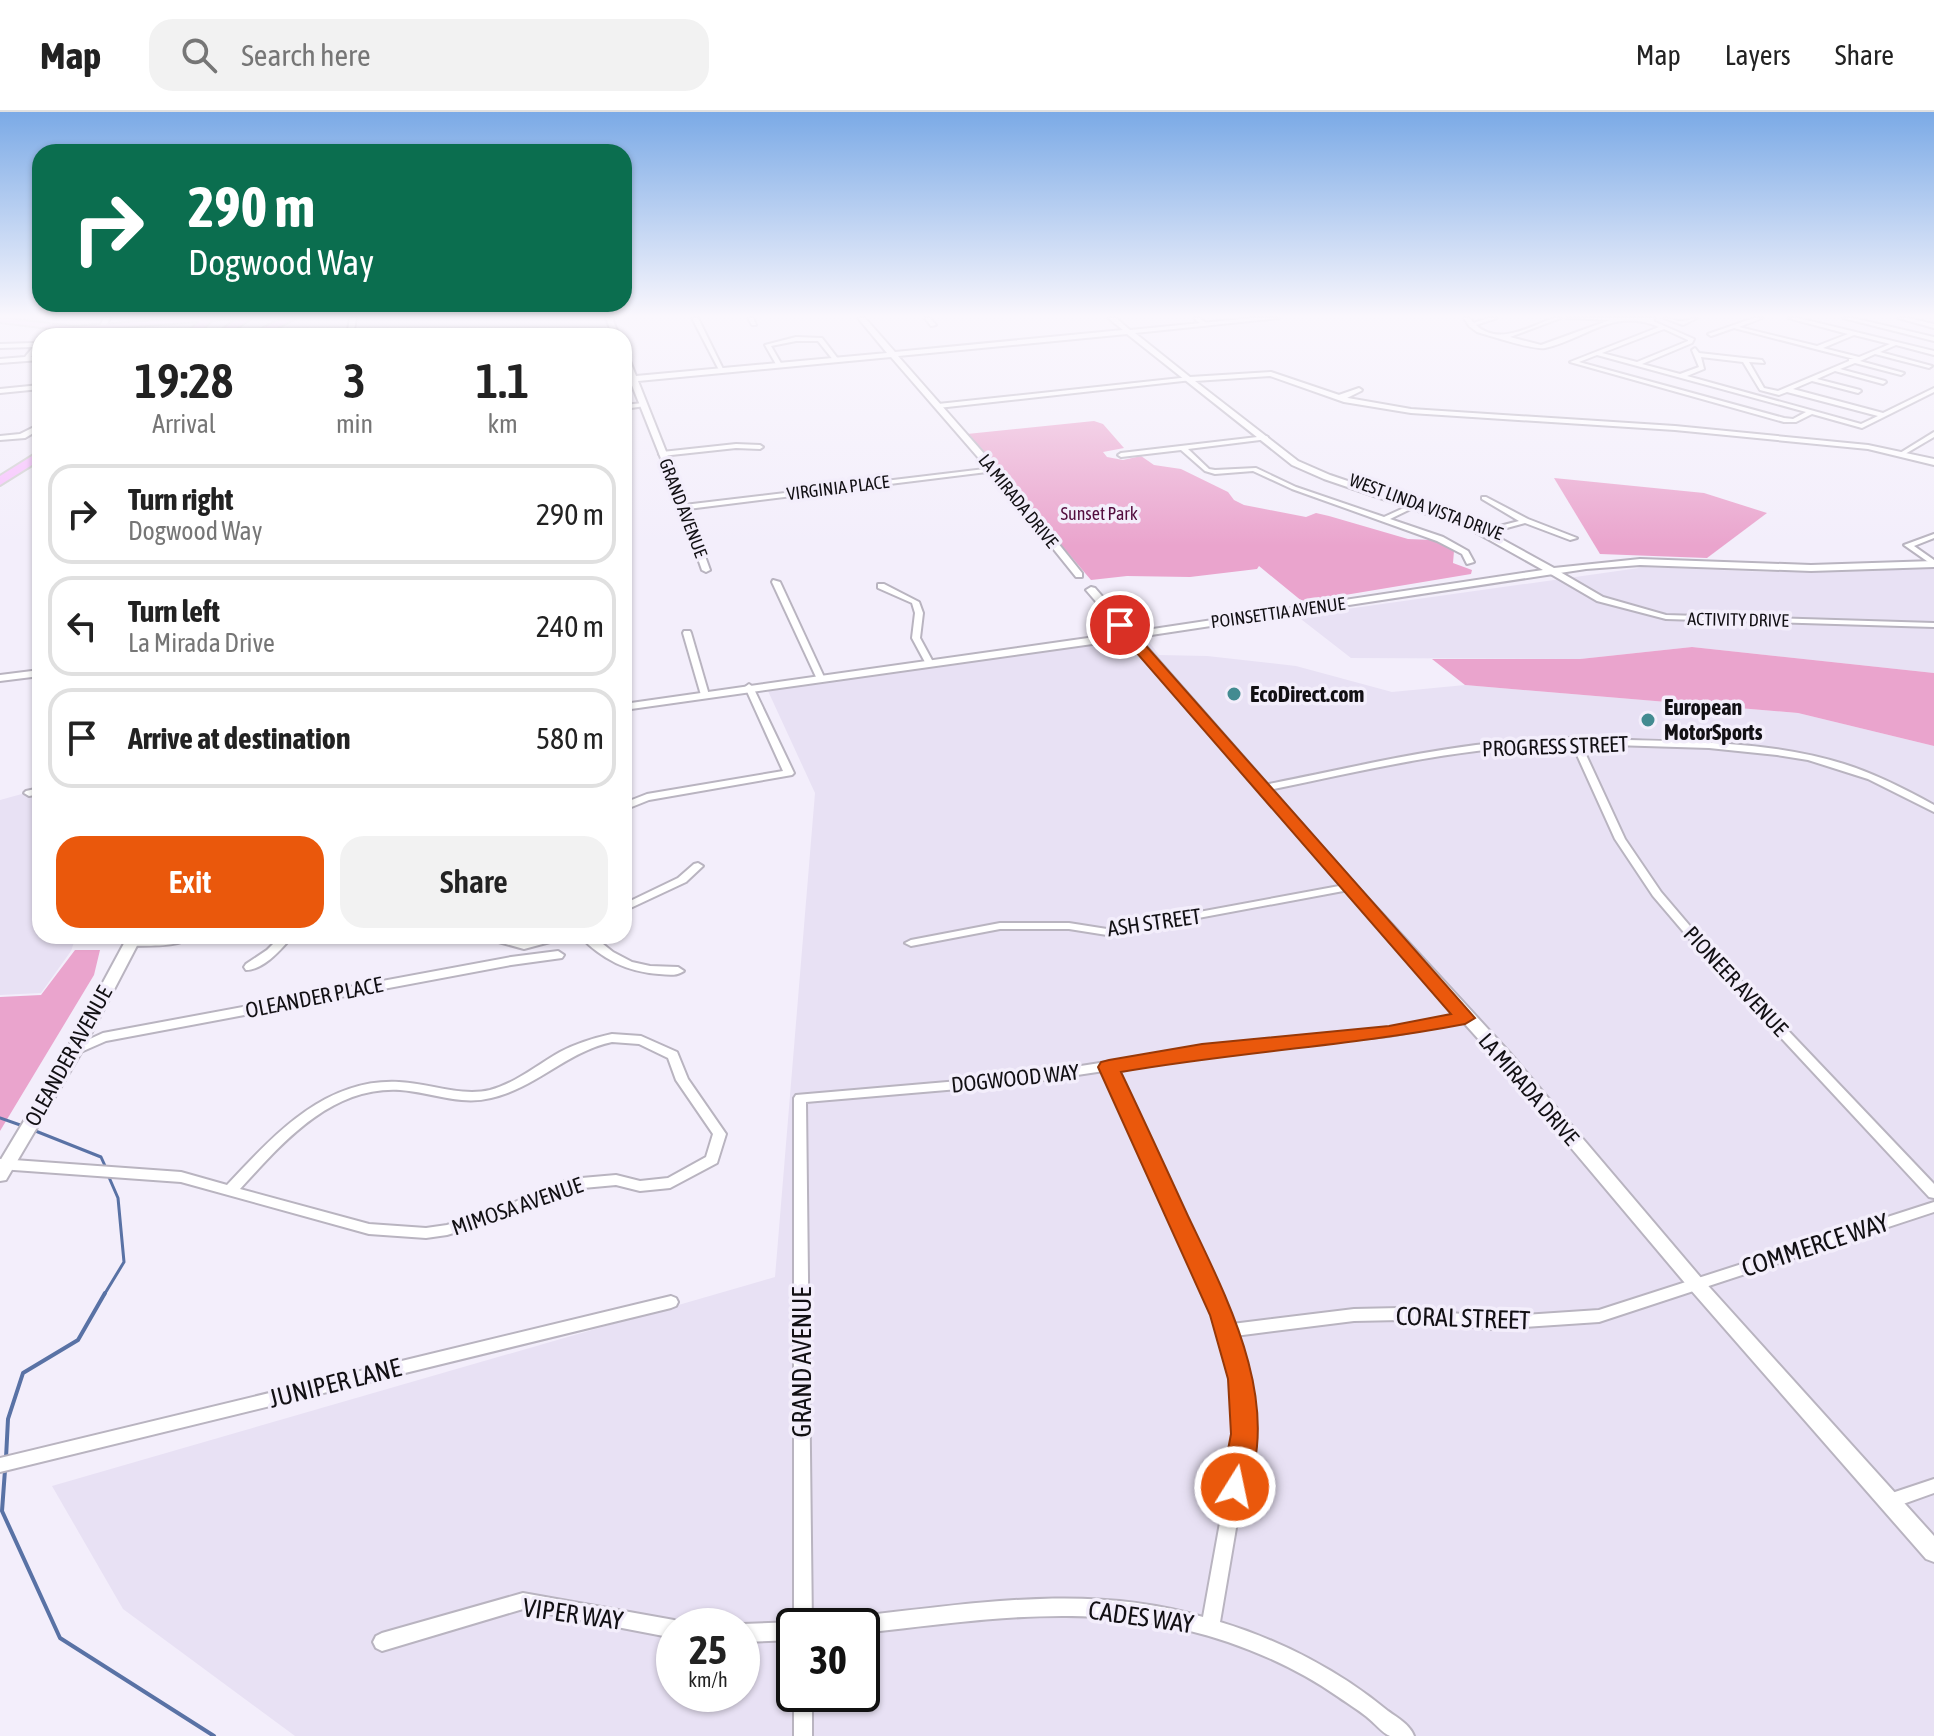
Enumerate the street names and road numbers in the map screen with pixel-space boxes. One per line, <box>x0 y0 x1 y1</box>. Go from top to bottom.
street label: LA MIRADA DRIVE <box>974 450 1063 552</box>
street label: GRAND AVENUE <box>655 455 712 561</box>
street label: WEST LINDA VISTA DRIVE <box>1347 469 1506 544</box>
street label: VIRGINIA PLACE <box>785 471 891 504</box>
street label: POINSETTIA AVENUE <box>1209 593 1347 632</box>
street label: ACTIVITY DRIVE <box>1687 608 1789 631</box>
street label: PROGRESS STREET <box>1481 730 1629 762</box>
street label: ASH STREET <box>1106 903 1203 941</box>
street label: PIONEER AVENUE <box>1678 921 1794 1042</box>
street label: OLEANDER PLACE <box>243 971 386 1023</box>
street label: OLEANDER AVENUE <box>19 981 117 1131</box>
street label: LA MIRADA DRIVE <box>1473 1028 1585 1151</box>
street label: DOGWOOD WAY <box>950 1058 1080 1098</box>
street label: MIMOSA AVENUE <box>448 1171 586 1241</box>
street label: COMMERCE WAY <box>1738 1207 1893 1283</box>
street label: GRAND AVENUE <box>787 1287 817 1437</box>
street label: CORAL STREET <box>1395 1301 1531 1335</box>
street label: JUNIPER LANE <box>266 1352 404 1414</box>
street label: VIPER WAY <box>521 1592 626 1636</box>
street label: CADES WAY <box>1086 1595 1196 1639</box>

